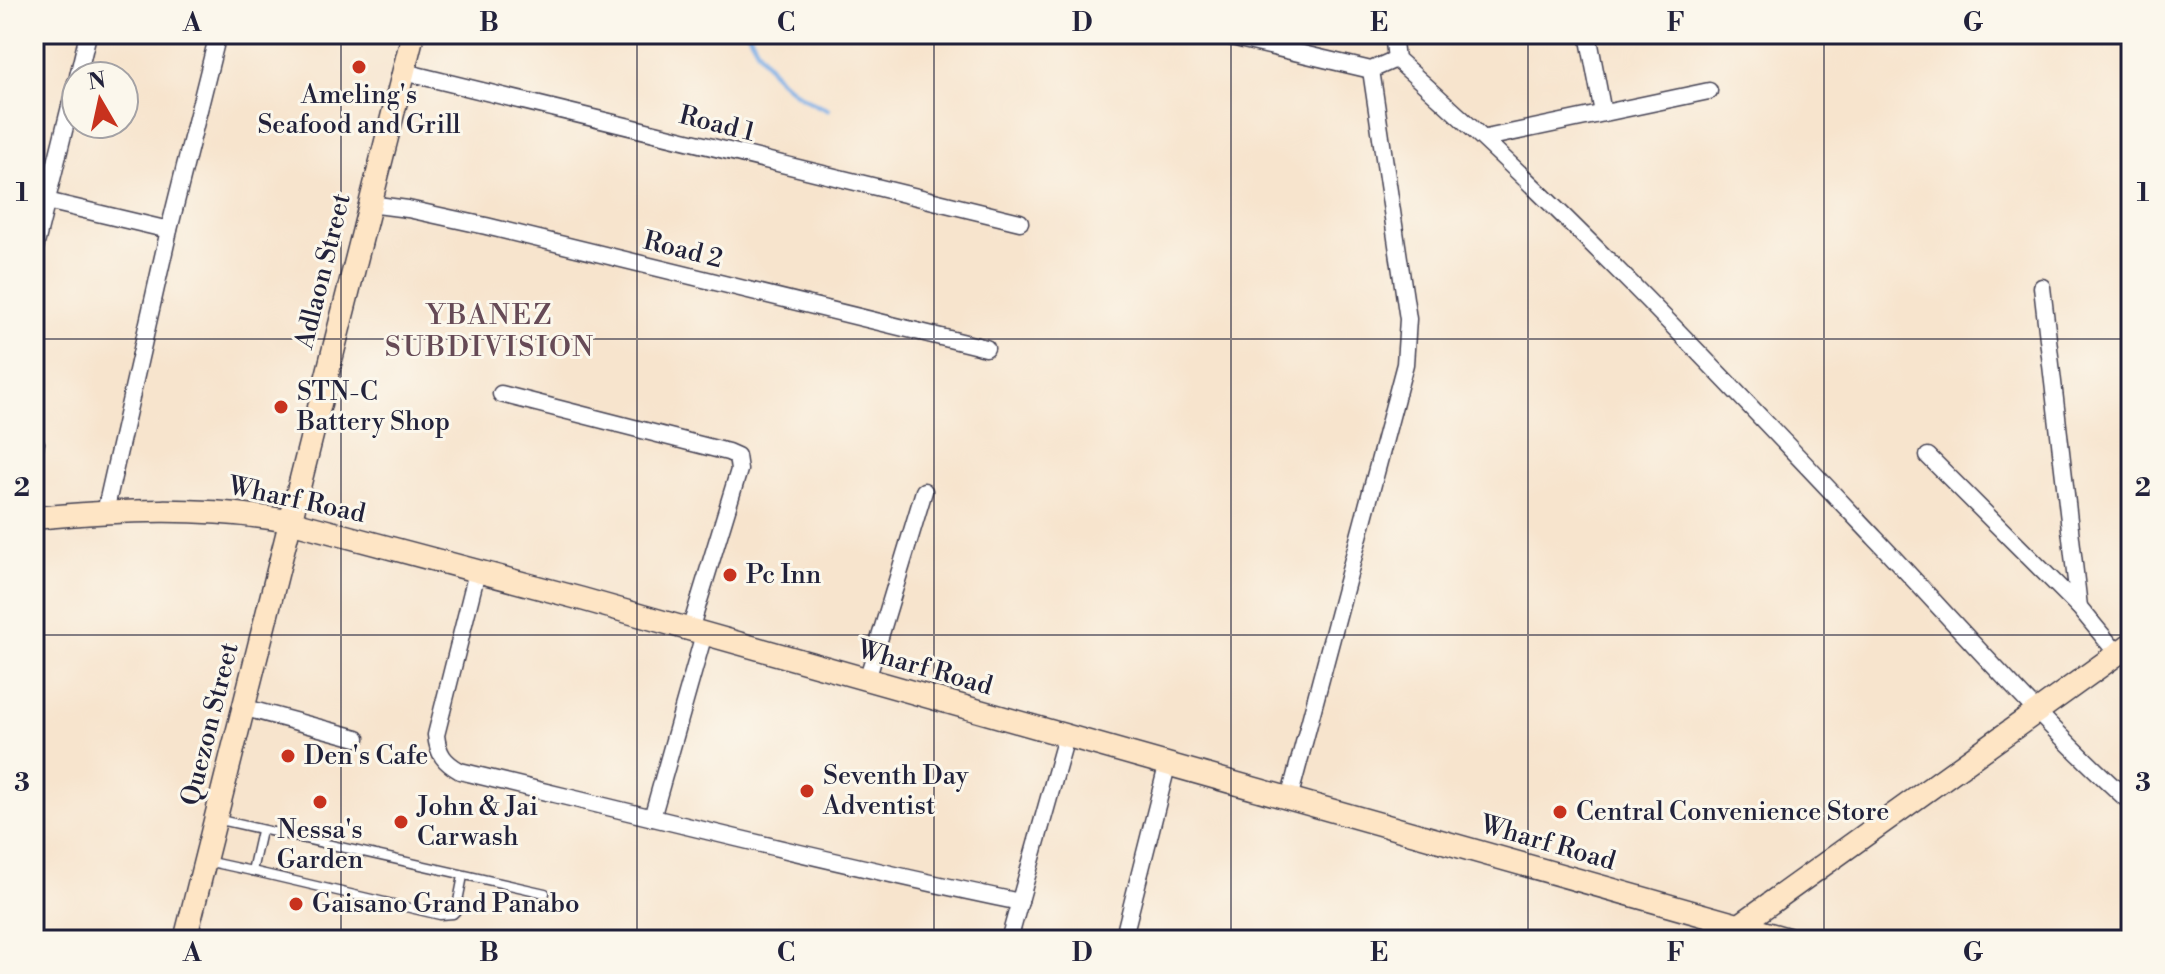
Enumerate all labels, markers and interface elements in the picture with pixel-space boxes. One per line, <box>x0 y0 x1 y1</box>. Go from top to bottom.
text: A <box>182 7 202 39</box>
text: B <box>479 7 499 39</box>
text: C <box>777 7 795 39</box>
text: D <box>1072 7 1092 39</box>
text: E <box>1370 7 1388 39</box>
text: F <box>1667 7 1685 39</box>
text: G <box>1963 7 1984 39</box>
marker: Ameling's Seafood and Grill <box>350 58 368 76</box>
north arrow <box>60 60 140 140</box>
text: N <box>86 67 108 96</box>
place label: Ameling's Seafood and Grill <box>257 79 461 141</box>
street label: Road 1 <box>676 99 758 149</box>
text: 1 <box>16 177 29 209</box>
text: 1 <box>2137 177 2150 209</box>
street label: Adlaon Street <box>288 190 358 353</box>
street label: Road 2 <box>640 225 726 275</box>
district label: YBANEZ SUBDIVISION <box>385 298 595 365</box>
place label: STN-C Battery Shop <box>296 376 450 438</box>
marker: STN-C Battery Shop <box>272 398 290 416</box>
street label: Wharf Road <box>225 470 369 530</box>
text: 2 <box>14 472 30 504</box>
text: 2 <box>2135 472 2151 504</box>
place label: Pc Inn <box>746 559 821 591</box>
marker: Pc Inn <box>721 566 739 584</box>
street label: Wharf Road <box>853 633 997 703</box>
street label: Quezon Street <box>174 639 246 809</box>
place label: Den's Cafe <box>304 740 428 772</box>
marker: Den's Cafe <box>279 747 297 765</box>
place label: Seventh Day Adventist <box>822 760 969 822</box>
text: 3 <box>14 767 30 799</box>
text: 3 <box>2135 767 2151 799</box>
marker: Seventh Day Adventist <box>798 782 816 800</box>
place label: John & Jai Carwash <box>416 791 538 853</box>
marker: Nessa's Garden <box>311 793 329 811</box>
place label: Central Convenience Store <box>1576 796 1889 828</box>
marker: Central Convenience Store <box>1551 803 1569 821</box>
street label: Wharf Road <box>1476 808 1620 878</box>
marker: John & Jai Carwash <box>392 813 410 831</box>
place label: Nessa's Garden <box>277 814 363 876</box>
place label: Gaisano Grand Panabo <box>312 888 580 920</box>
marker: Gaisano Grand Panabo <box>287 895 305 913</box>
text: A <box>182 937 202 969</box>
text: B <box>479 937 499 969</box>
text: C <box>777 937 795 969</box>
text: D <box>1072 937 1092 969</box>
text: E <box>1370 937 1388 969</box>
text: F <box>1667 937 1685 969</box>
text: G <box>1963 937 1984 969</box>

